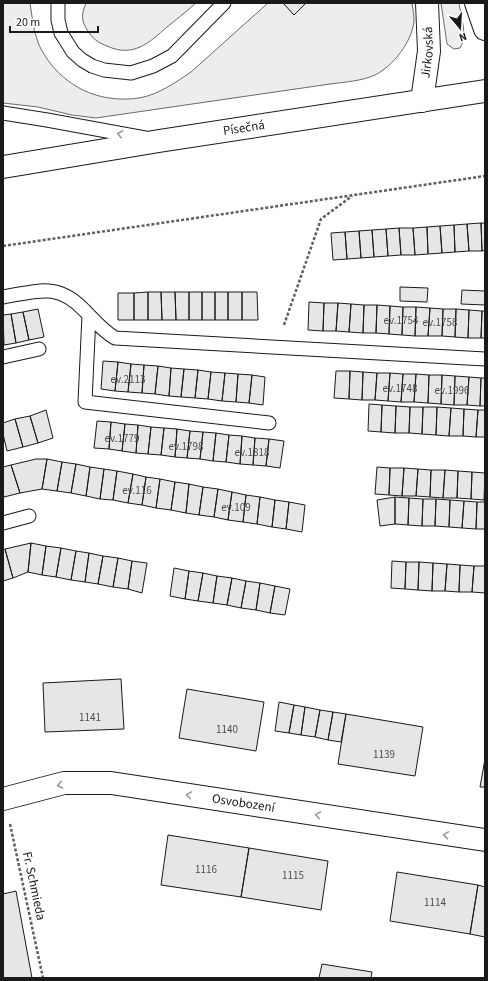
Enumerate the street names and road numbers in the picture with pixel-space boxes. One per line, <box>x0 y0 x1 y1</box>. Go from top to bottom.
street label: Jirkovská <box>416 26 438 79</box>
street label: Písečná <box>222 116 266 140</box>
street label: Osvobození <box>211 789 277 817</box>
street label: Fr. Schmieda <box>18 850 50 922</box>

